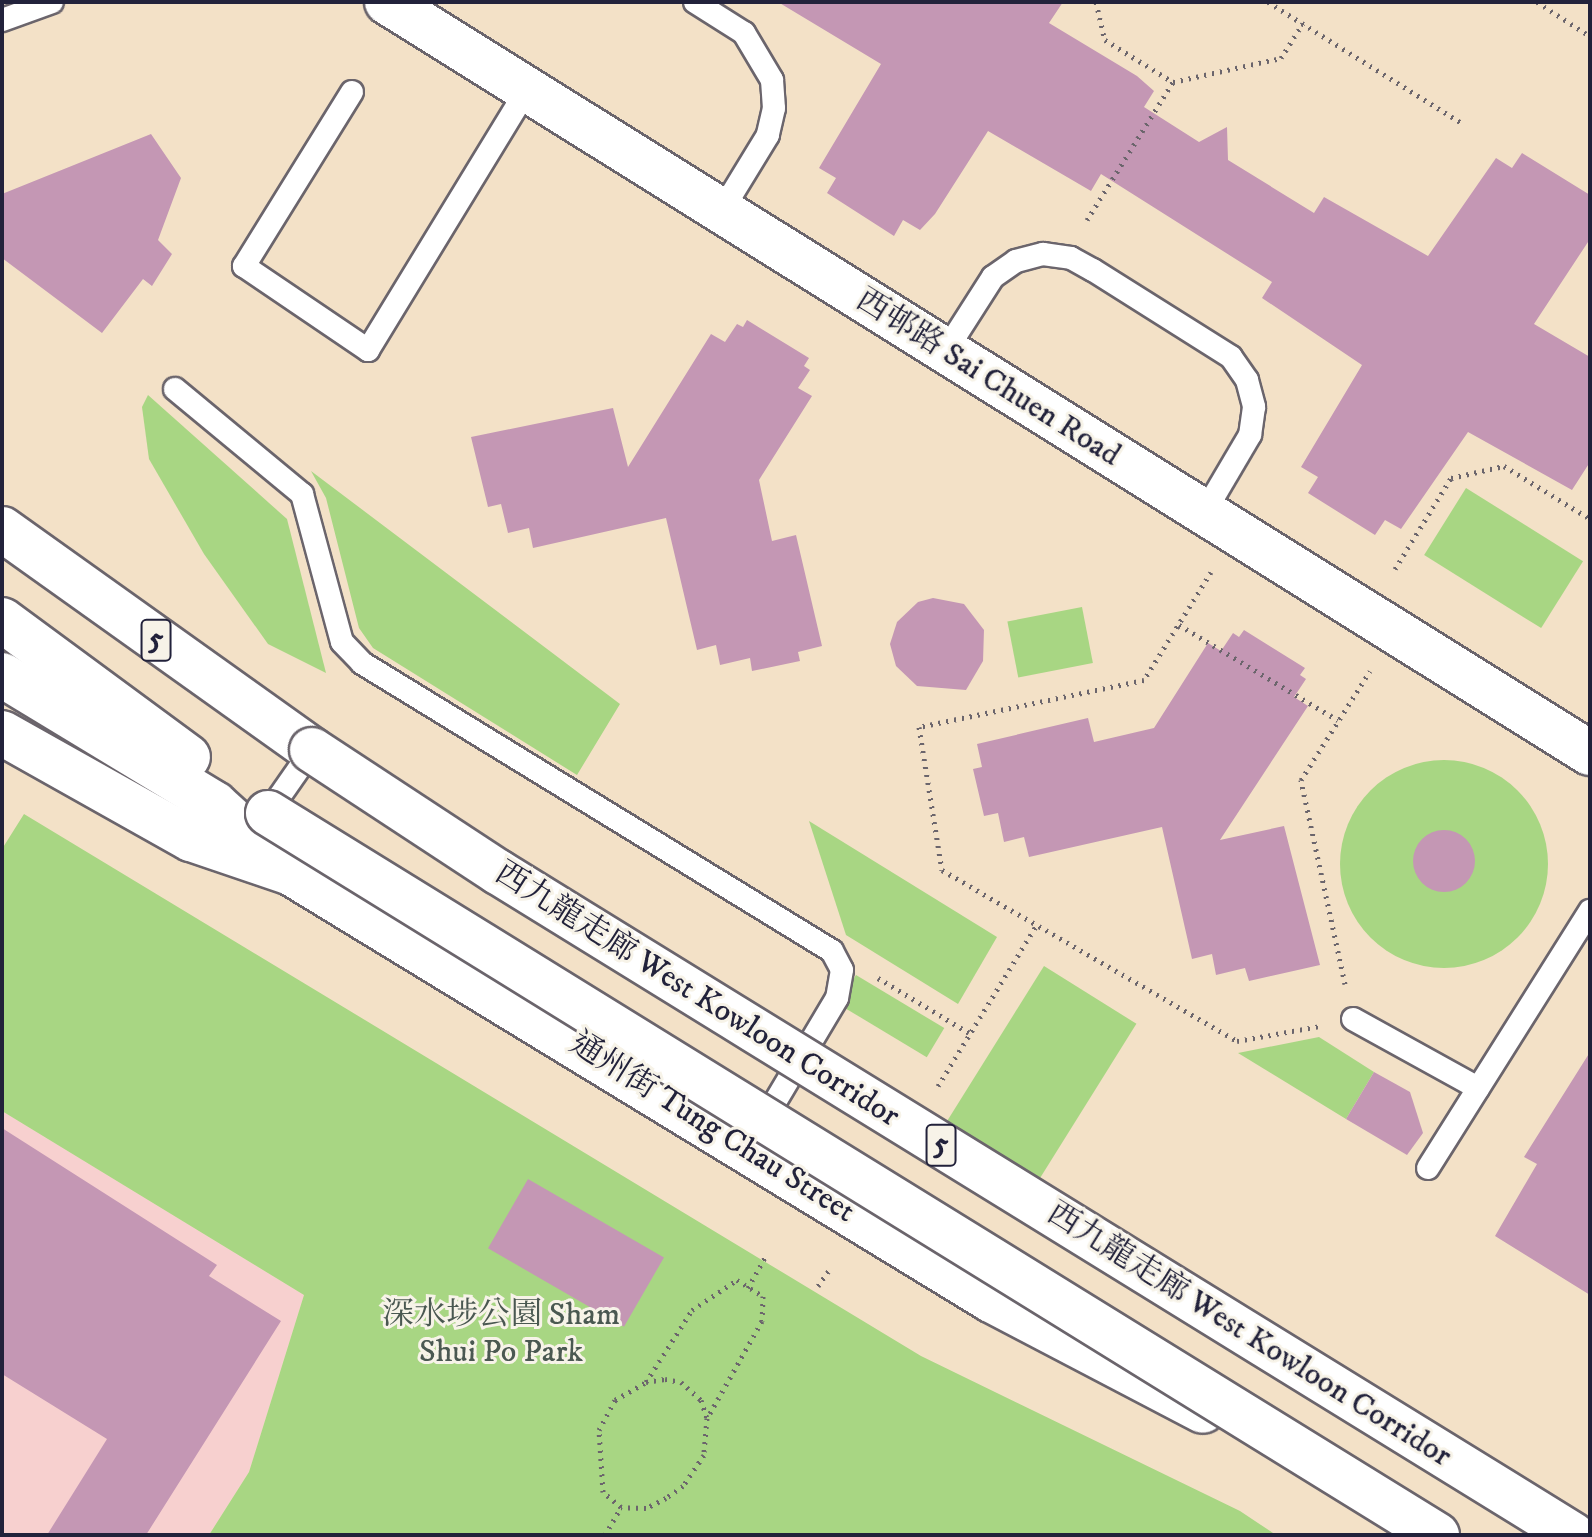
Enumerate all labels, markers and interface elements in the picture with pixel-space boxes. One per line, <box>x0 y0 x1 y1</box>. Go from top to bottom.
street label: 西邨路 Sai Chuen Road <box>849 281 1127 475</box>
road number: 5 <box>140 614 172 666</box>
street label: 西九龍走廊 West Kowloon Corridor <box>488 854 906 1136</box>
street label: 通州街 Tung Chau Street <box>562 1025 862 1231</box>
road number: 5 <box>925 1119 957 1171</box>
street label: 西九龍走廊 West Kowloon Corridor <box>1040 1194 1458 1476</box>
park label: 深水埗公園 Sham Shui Po Park <box>382 1297 620 1372</box>

